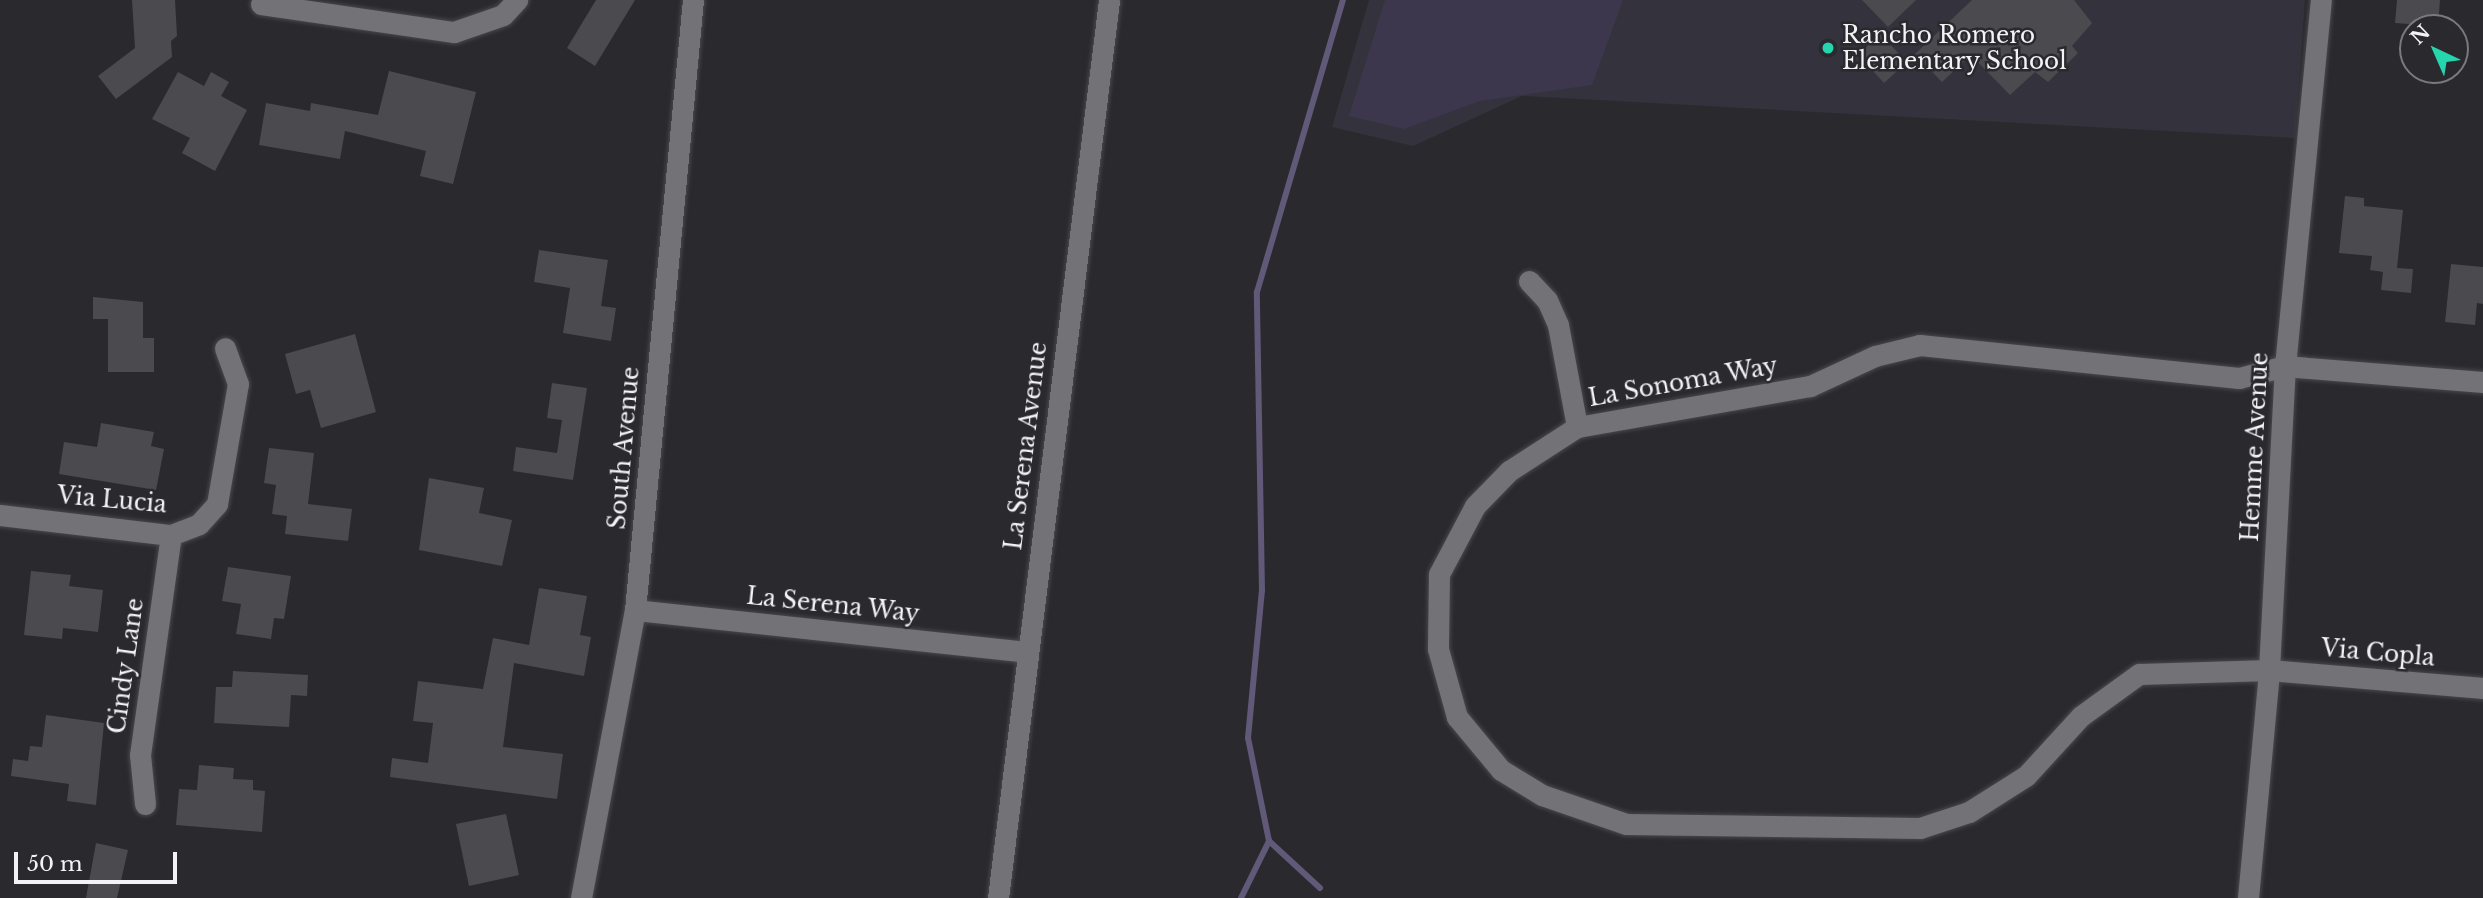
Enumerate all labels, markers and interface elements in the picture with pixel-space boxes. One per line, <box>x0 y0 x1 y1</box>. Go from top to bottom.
north arrow <box>2399 14 2469 84</box>
text: N <box>2406 20 2435 49</box>
place label: Rancho Romero Elementary School <box>1842 21 2067 75</box>
marker: Rancho Romero Elementary School <box>1820 40 1836 56</box>
street label: La Serena Avenue <box>999 340 1053 552</box>
street label: Hemme Avenue <box>2236 351 2274 543</box>
street label: La Sonoma Way <box>1586 352 1780 412</box>
street label: South Avenue <box>603 365 645 531</box>
street label: Via Lucia <box>56 481 168 519</box>
street label: La Serena Way <box>744 582 922 628</box>
street label: Cindy Lane <box>103 596 149 736</box>
street label: Via Copla <box>2320 634 2436 672</box>
scale bar <box>18 838 180 882</box>
text: 50 m <box>27 851 82 877</box>

